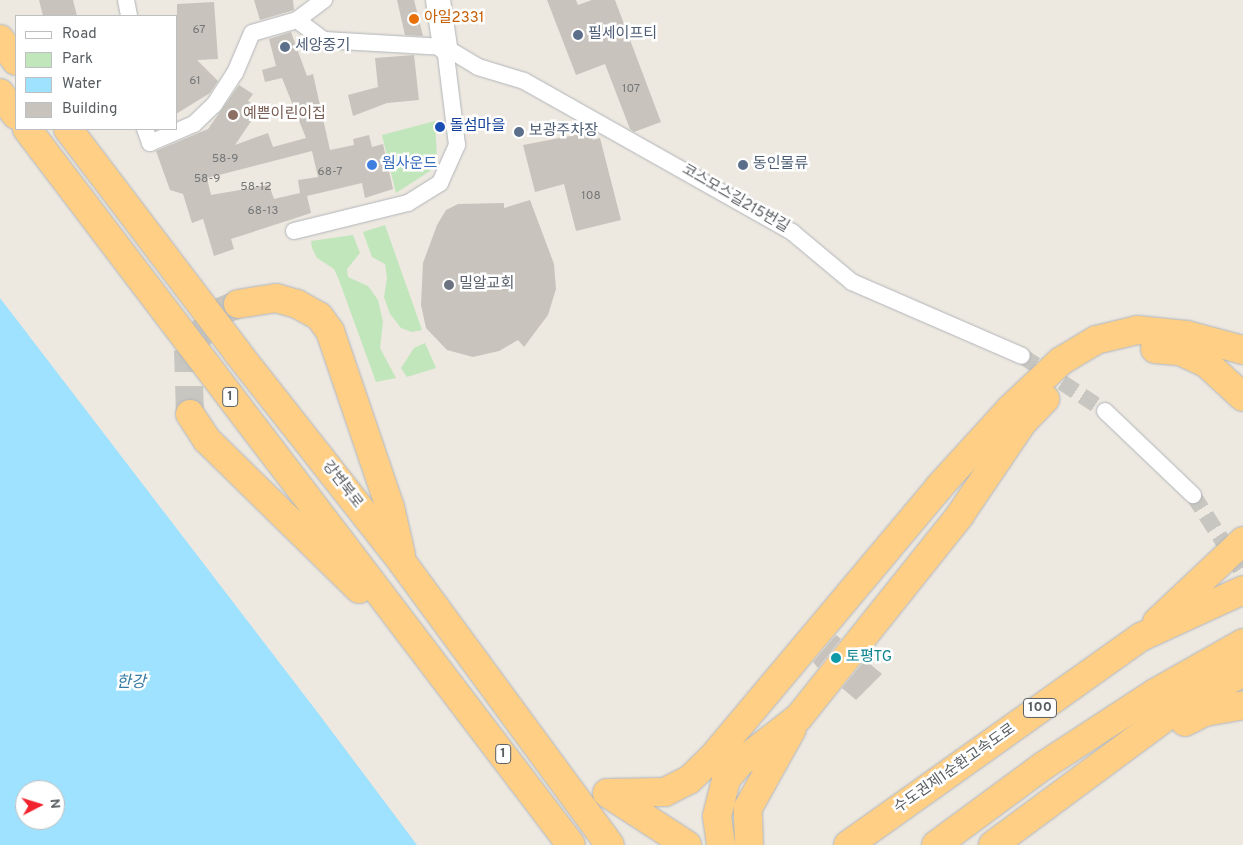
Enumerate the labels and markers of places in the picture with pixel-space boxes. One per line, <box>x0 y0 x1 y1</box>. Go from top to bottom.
place label: 아일2331 <box>424 10 484 28</box>
marker: 아일2331 <box>408 13 420 25</box>
place label: 필세이프티 <box>588 26 657 44</box>
marker: 필세이프티 <box>572 29 584 41</box>
place label: 세앙중기 <box>295 38 350 56</box>
marker: 세앙중기 <box>279 41 291 53</box>
place label: 예쁜이린이집 <box>243 106 326 124</box>
marker: 예쁜이린이집 <box>227 109 239 121</box>
place label: 돌섬마을 <box>450 118 505 136</box>
marker: 돌섬마을 <box>434 121 446 133</box>
place label: 보광주차장 <box>529 123 598 141</box>
marker: 보광주차장 <box>513 126 525 138</box>
place label: 웜사운드 <box>382 156 437 174</box>
place label: 동인물류 <box>753 156 808 174</box>
marker: 웜사운드 <box>366 159 378 171</box>
marker: 동인물류 <box>737 159 749 171</box>
place label: 밀알교회 <box>459 276 514 294</box>
marker: 밀알교회 <box>443 279 455 291</box>
place label: 토평TG <box>846 649 892 667</box>
marker: 토평TG <box>830 652 842 664</box>

